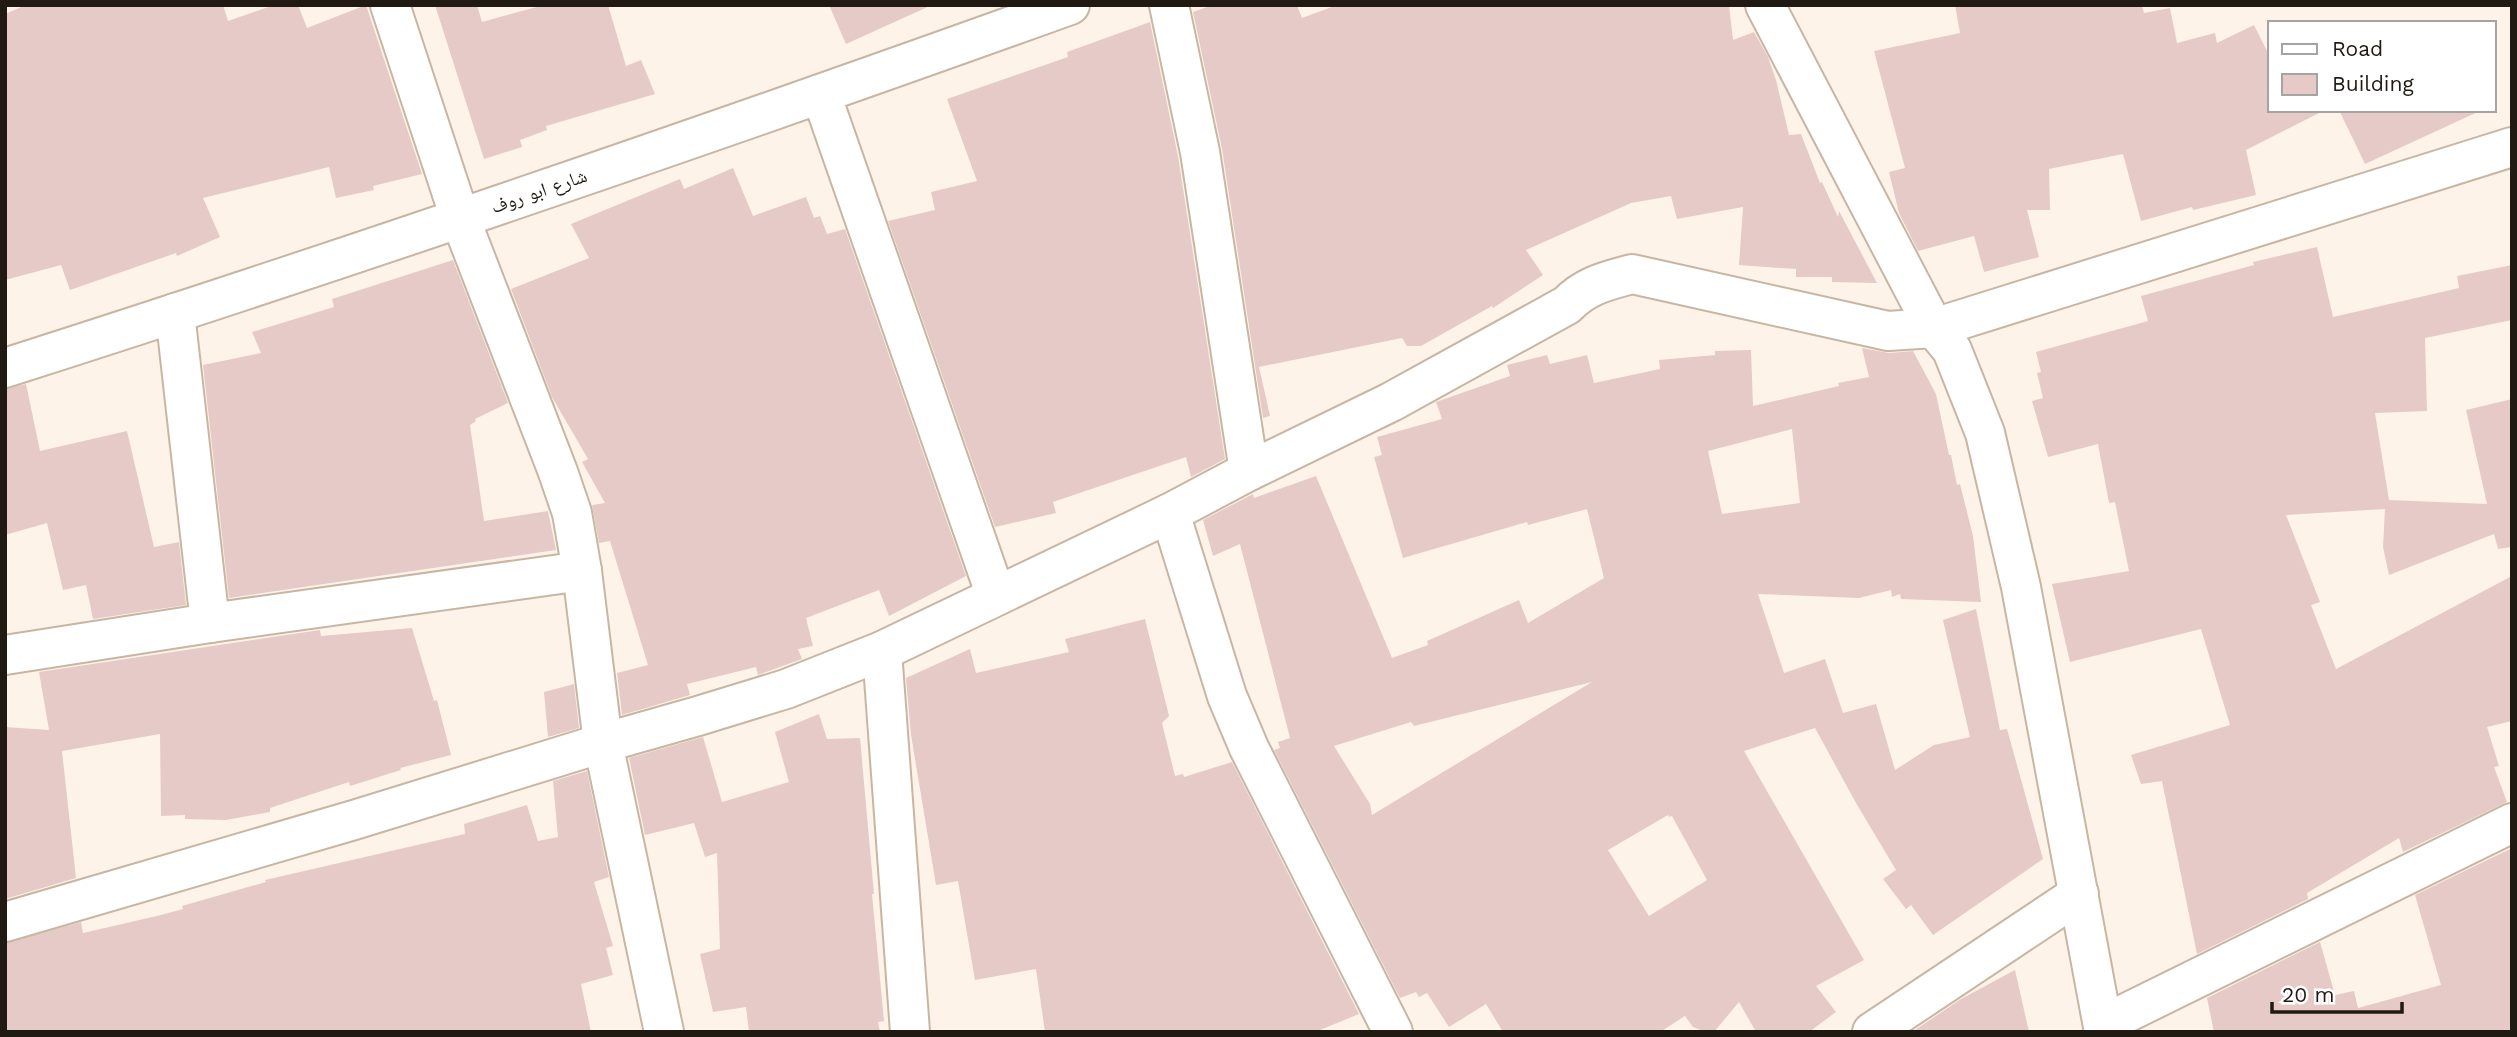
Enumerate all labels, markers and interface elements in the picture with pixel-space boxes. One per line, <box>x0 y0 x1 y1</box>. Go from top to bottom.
legend <box>2268 21 2496 112</box>
text: Road <box>2332 36 2383 61</box>
text: Building <box>2332 71 2414 96</box>
street label: شارع ابو روف <box>488 164 590 218</box>
scale bar <box>2272 970 2402 1014</box>
text: 20 m <box>2282 982 2334 1007</box>

